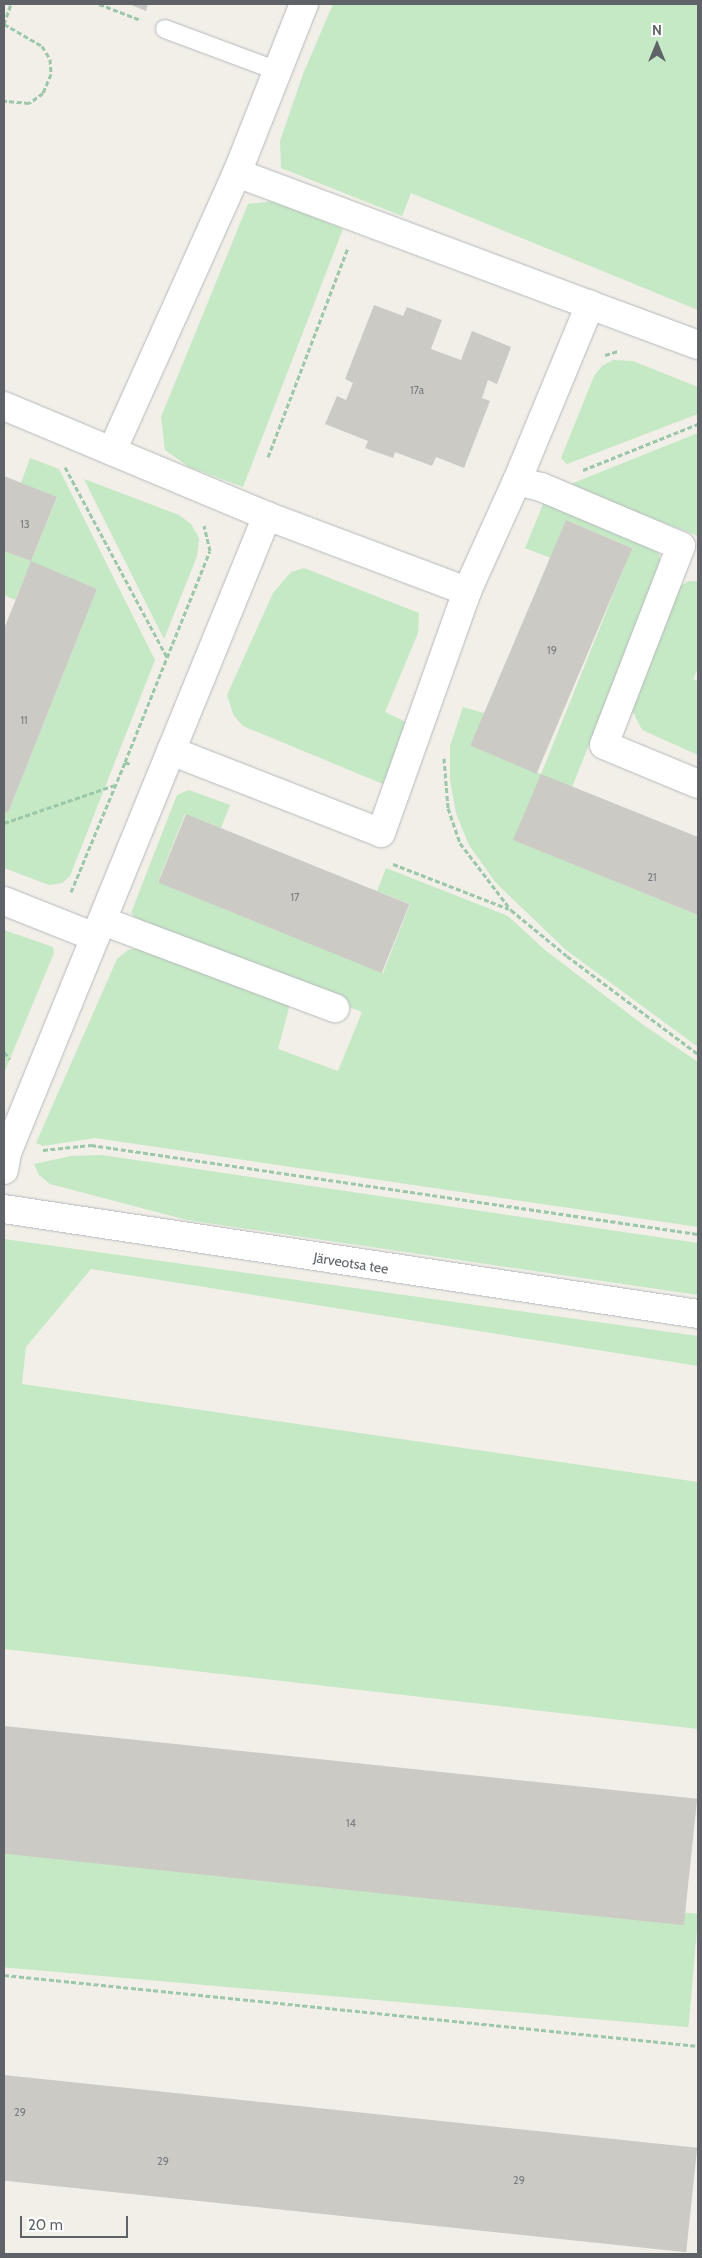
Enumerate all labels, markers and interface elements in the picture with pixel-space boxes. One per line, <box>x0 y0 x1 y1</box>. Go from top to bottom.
north arrow <box>632 20 682 70</box>
text: N <box>652 21 662 39</box>
house number: 17a <box>410 383 424 397</box>
house number: 13 <box>20 517 30 531</box>
house number: 19 <box>547 643 557 657</box>
house number: 11 <box>20 713 28 727</box>
house number: 21 <box>647 870 657 884</box>
house number: 17 <box>290 890 300 904</box>
street label: Järveotsa tee <box>312 1249 390 1277</box>
house number: 14 <box>346 1816 356 1830</box>
house number: 29 <box>14 2105 26 2119</box>
house number: 29 <box>157 2154 169 2168</box>
house number: 29 <box>513 2173 525 2187</box>
scale bar <box>22 2206 130 2238</box>
text: 20 m <box>28 2216 63 2234</box>

